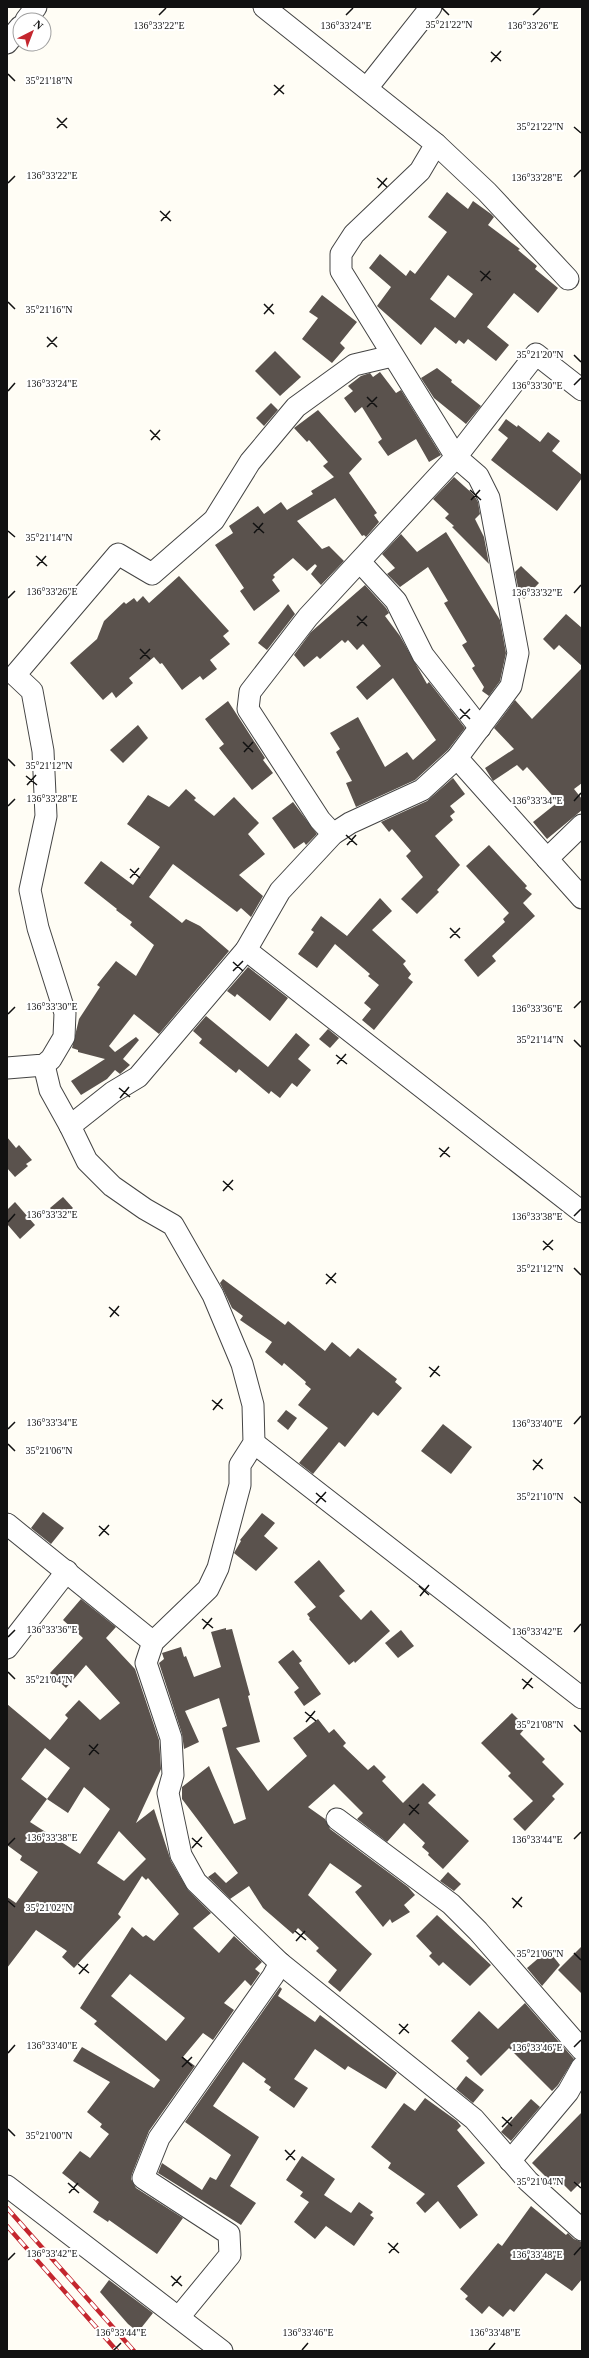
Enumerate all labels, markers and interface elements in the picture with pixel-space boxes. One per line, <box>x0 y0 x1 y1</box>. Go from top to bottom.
north arrow <box>12 12 52 52</box>
text: N <box>32 17 46 32</box>
text: 35°21'22"N <box>425 19 473 30</box>
text: 136°33'22"E <box>134 20 185 31</box>
text: 136°33'24"E <box>321 20 372 31</box>
text: 136°33'26"E <box>508 20 559 31</box>
text: 35°21'18"N <box>25 75 73 86</box>
text: 35°21'22"N <box>516 121 564 132</box>
text: 136°33'22"E <box>27 170 78 181</box>
text: 136°33'28"E <box>512 172 563 183</box>
text: 35°21'16"N <box>25 304 73 315</box>
text: 35°21'20"N <box>516 349 564 360</box>
text: 136°33'24"E <box>27 378 78 389</box>
text: 136°33'30"E <box>512 380 563 391</box>
text: 35°21'14"N <box>25 532 73 543</box>
text: 136°33'26"E <box>27 586 78 597</box>
text: 136°33'32"E <box>512 587 563 598</box>
text: 35°21'12"N <box>25 760 73 771</box>
text: 136°33'28"E <box>27 793 78 804</box>
text: 136°33'34"E <box>512 795 563 806</box>
text: 136°33'30"E <box>27 1001 78 1012</box>
text: 136°33'36"E <box>512 1003 563 1014</box>
text: 35°21'14"N <box>516 1034 564 1045</box>
text: 136°33'32"E <box>27 1209 78 1220</box>
text: 136°33'38"E <box>512 1211 563 1222</box>
text: 35°21'12"N <box>516 1263 564 1274</box>
text: 136°33'34"E <box>27 1417 78 1428</box>
text: 136°33'40"E <box>512 1418 563 1429</box>
text: 35°21'06"N <box>25 1445 73 1456</box>
text: 35°21'10"N <box>516 1491 564 1502</box>
text: 136°33'36"E <box>27 1624 78 1635</box>
text: 136°33'42"E <box>512 1626 563 1637</box>
text: 35°21'04"N <box>25 1674 73 1685</box>
text: 35°21'08"N <box>516 1719 564 1730</box>
text: 136°33'38"E <box>27 1832 78 1843</box>
text: 136°33'44"E <box>512 1834 563 1845</box>
text: 35°21'02"N <box>25 1902 73 1913</box>
text: 35°21'06"N <box>516 1948 564 1959</box>
text: 136°33'40"E <box>27 2040 78 2051</box>
text: 136°33'46"E <box>512 2042 563 2053</box>
text: 35°21'00"N <box>25 2130 73 2141</box>
text: 35°21'04"N <box>516 2176 564 2187</box>
text: 136°33'42"E <box>27 2248 78 2259</box>
text: 136°33'48"E <box>512 2249 563 2260</box>
text: 136°33'44"E <box>96 2327 147 2338</box>
text: 136°33'46"E <box>283 2327 334 2338</box>
text: 136°33'48"E <box>470 2327 521 2338</box>

